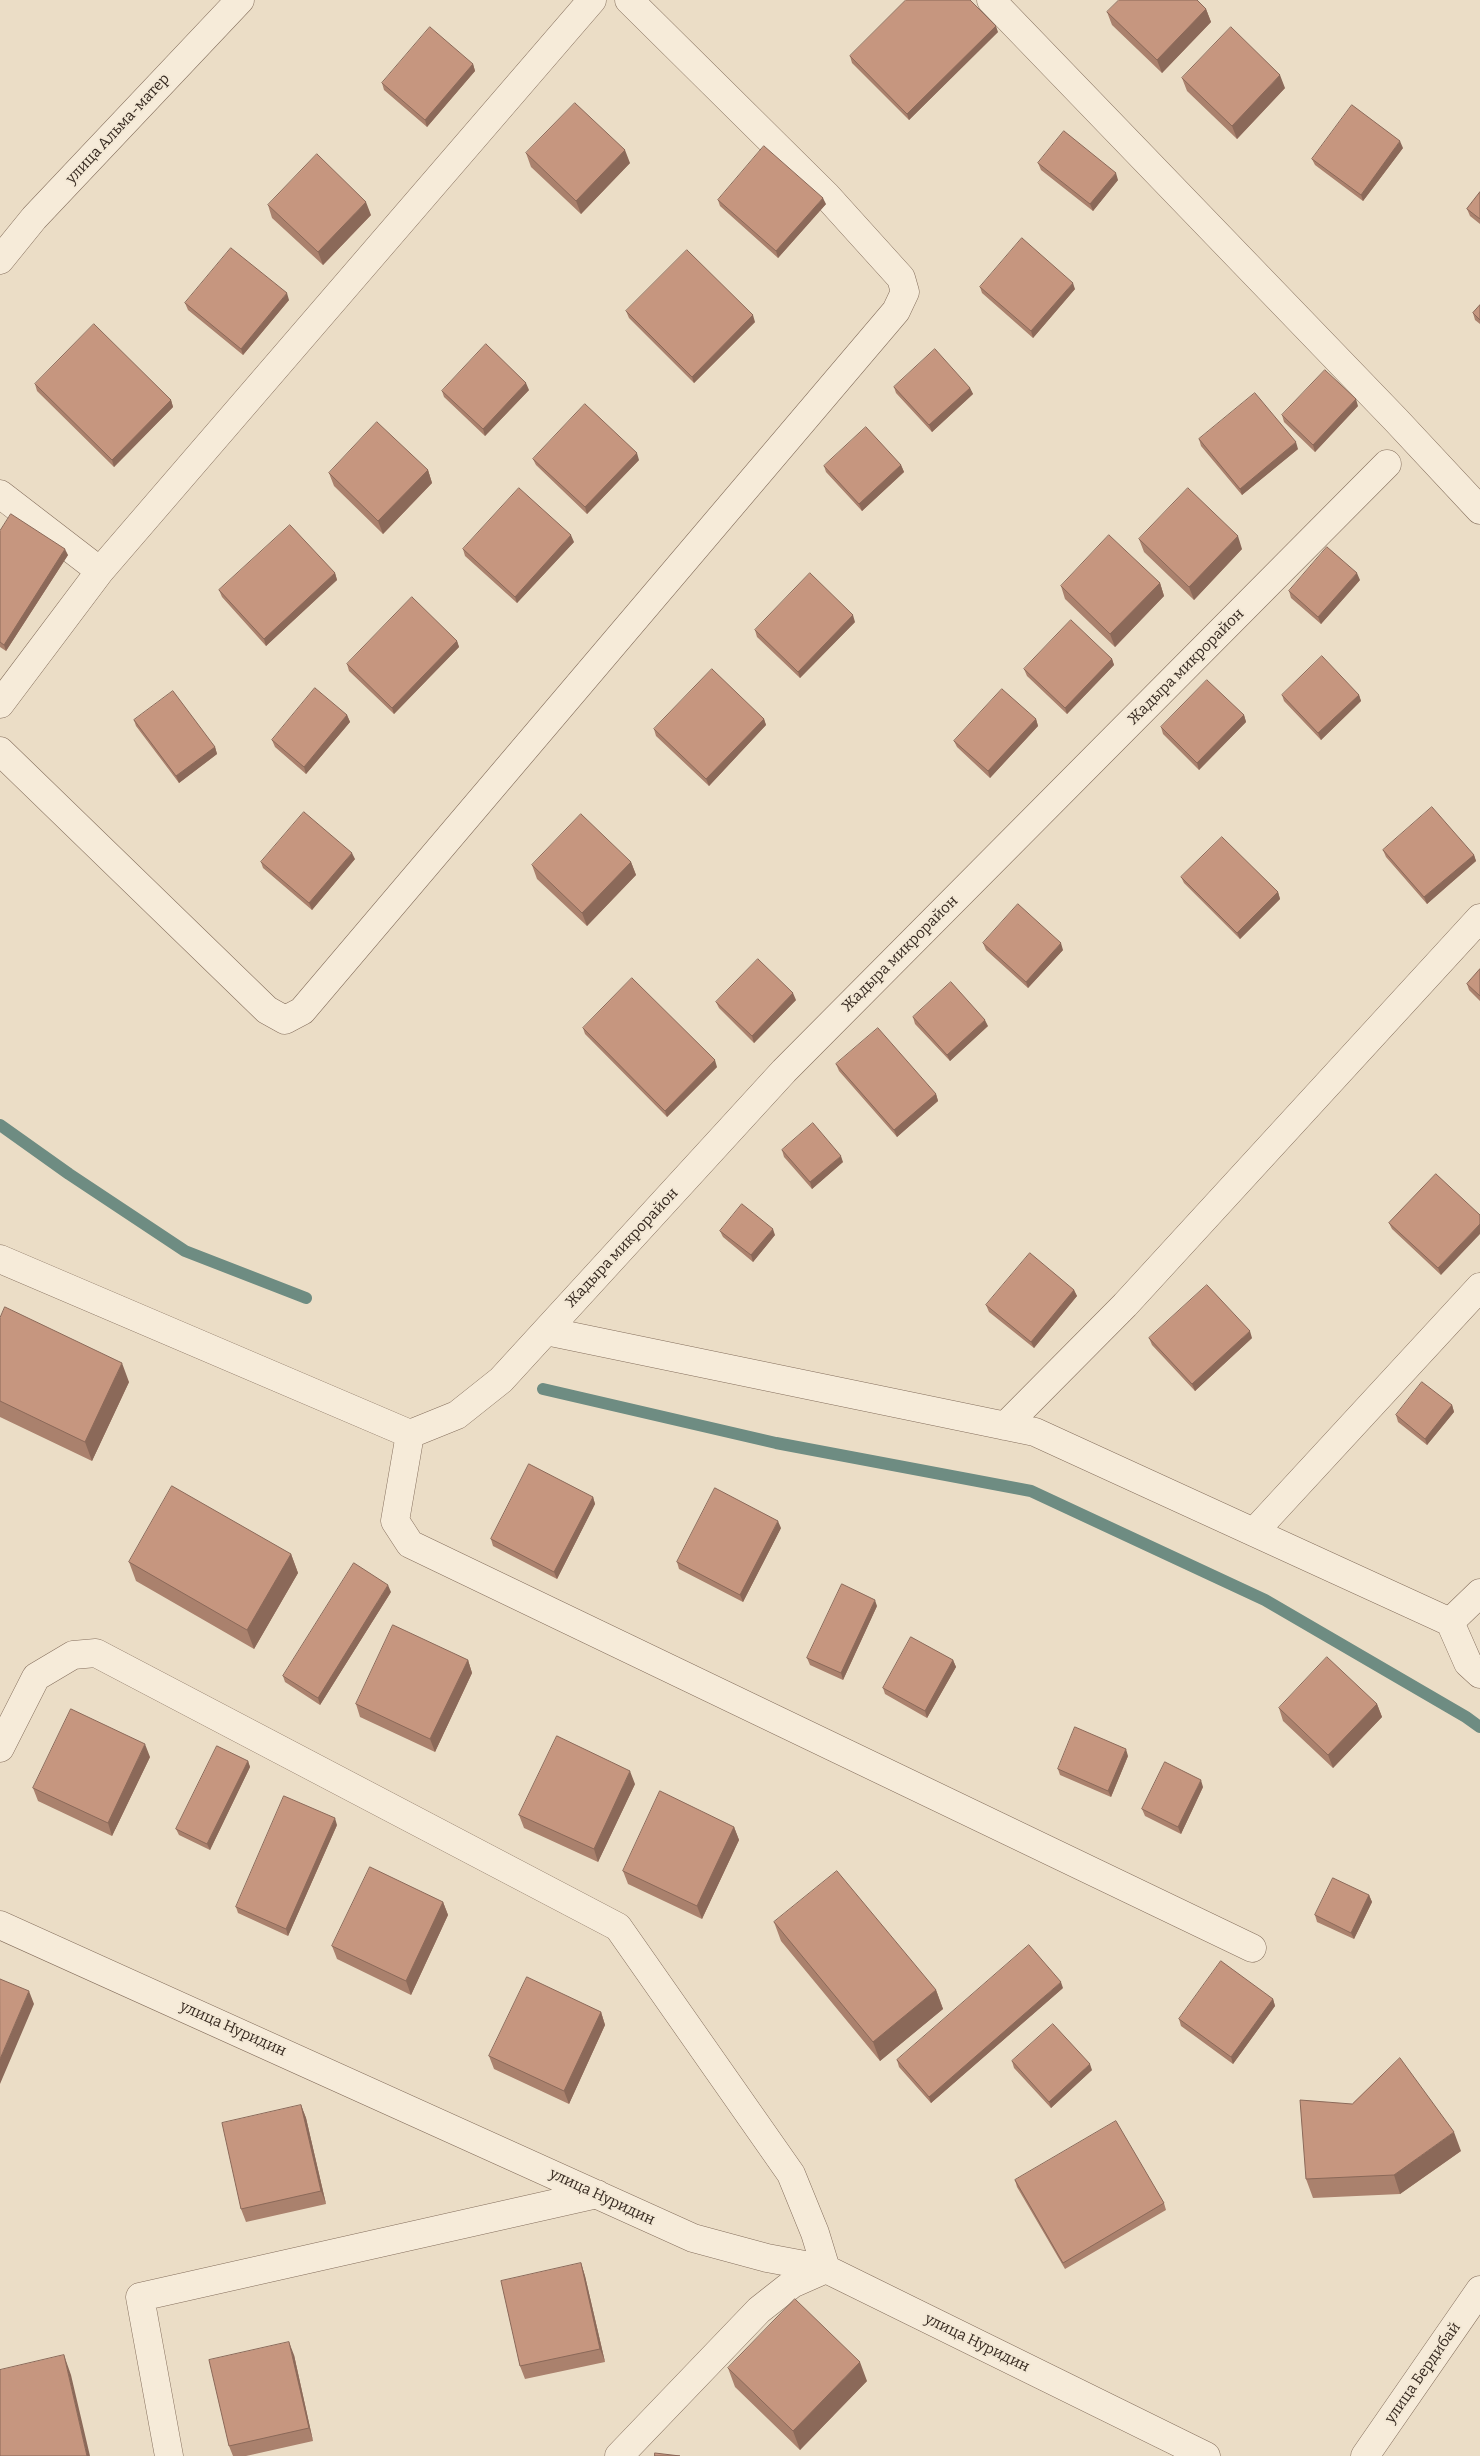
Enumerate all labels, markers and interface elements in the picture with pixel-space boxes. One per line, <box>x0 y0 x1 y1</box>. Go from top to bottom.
street label: улица Альма-матер <box>62 70 174 188</box>
street label: Жадыра микрорайон <box>1124 605 1248 729</box>
street label: Жадыра микрорайон <box>838 892 962 1016</box>
street label: Жадыра микрорайон <box>562 1184 682 1312</box>
street label: улица Нуридин <box>177 1998 289 2060</box>
street label: улица Нуридин <box>546 2165 658 2229</box>
street label: улица Нуридин <box>922 2310 1032 2376</box>
street label: улица Бердибай <box>1381 2319 1465 2427</box>

